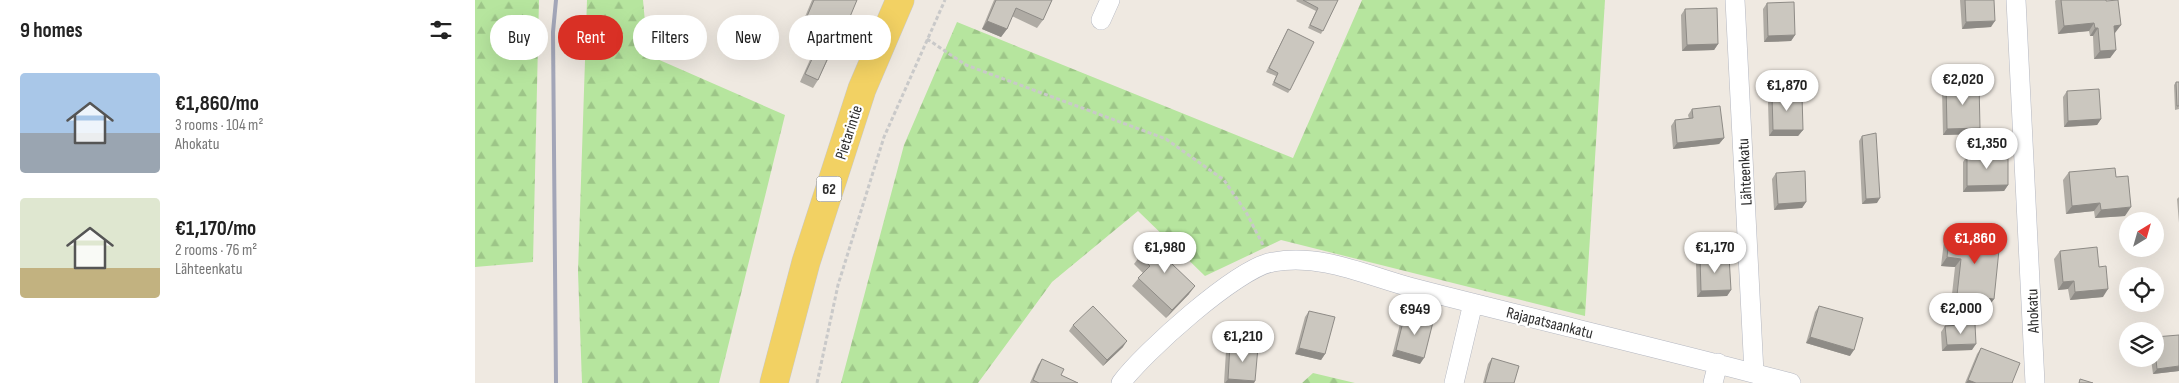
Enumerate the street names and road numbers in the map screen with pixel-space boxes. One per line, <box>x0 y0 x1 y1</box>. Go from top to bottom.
street label: Pietarintie <box>832 103 867 162</box>
street label: Lähteenkatu <box>1734 138 1757 206</box>
road number: 62 <box>817 176 841 202</box>
street label: Ahokatu <box>2023 288 2044 334</box>
street label: Rajapatsaankatu <box>1504 304 1595 343</box>

